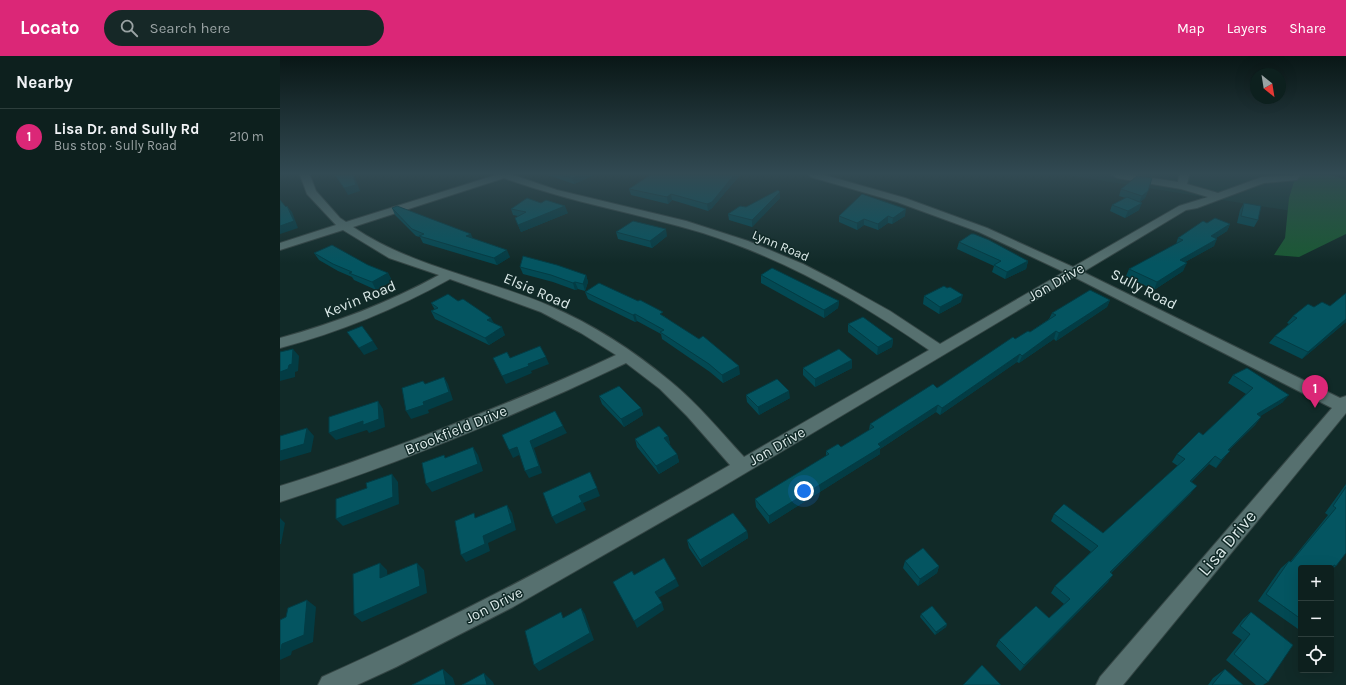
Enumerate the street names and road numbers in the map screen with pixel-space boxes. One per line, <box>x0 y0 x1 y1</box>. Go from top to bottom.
street label: Lynn Road <box>750 227 812 264</box>
street label: Jon Drive <box>1025 259 1087 305</box>
street label: Sully Road <box>1108 265 1180 313</box>
street label: Elsie Road <box>501 269 573 313</box>
street label: Kevin Road <box>321 276 399 322</box>
street label: Brookfield Drive <box>402 401 510 459</box>
street label: Jon Drive <box>746 423 808 469</box>
street label: Lisa Drive <box>1193 505 1261 581</box>
street label: Jon Drive <box>462 583 526 627</box>

